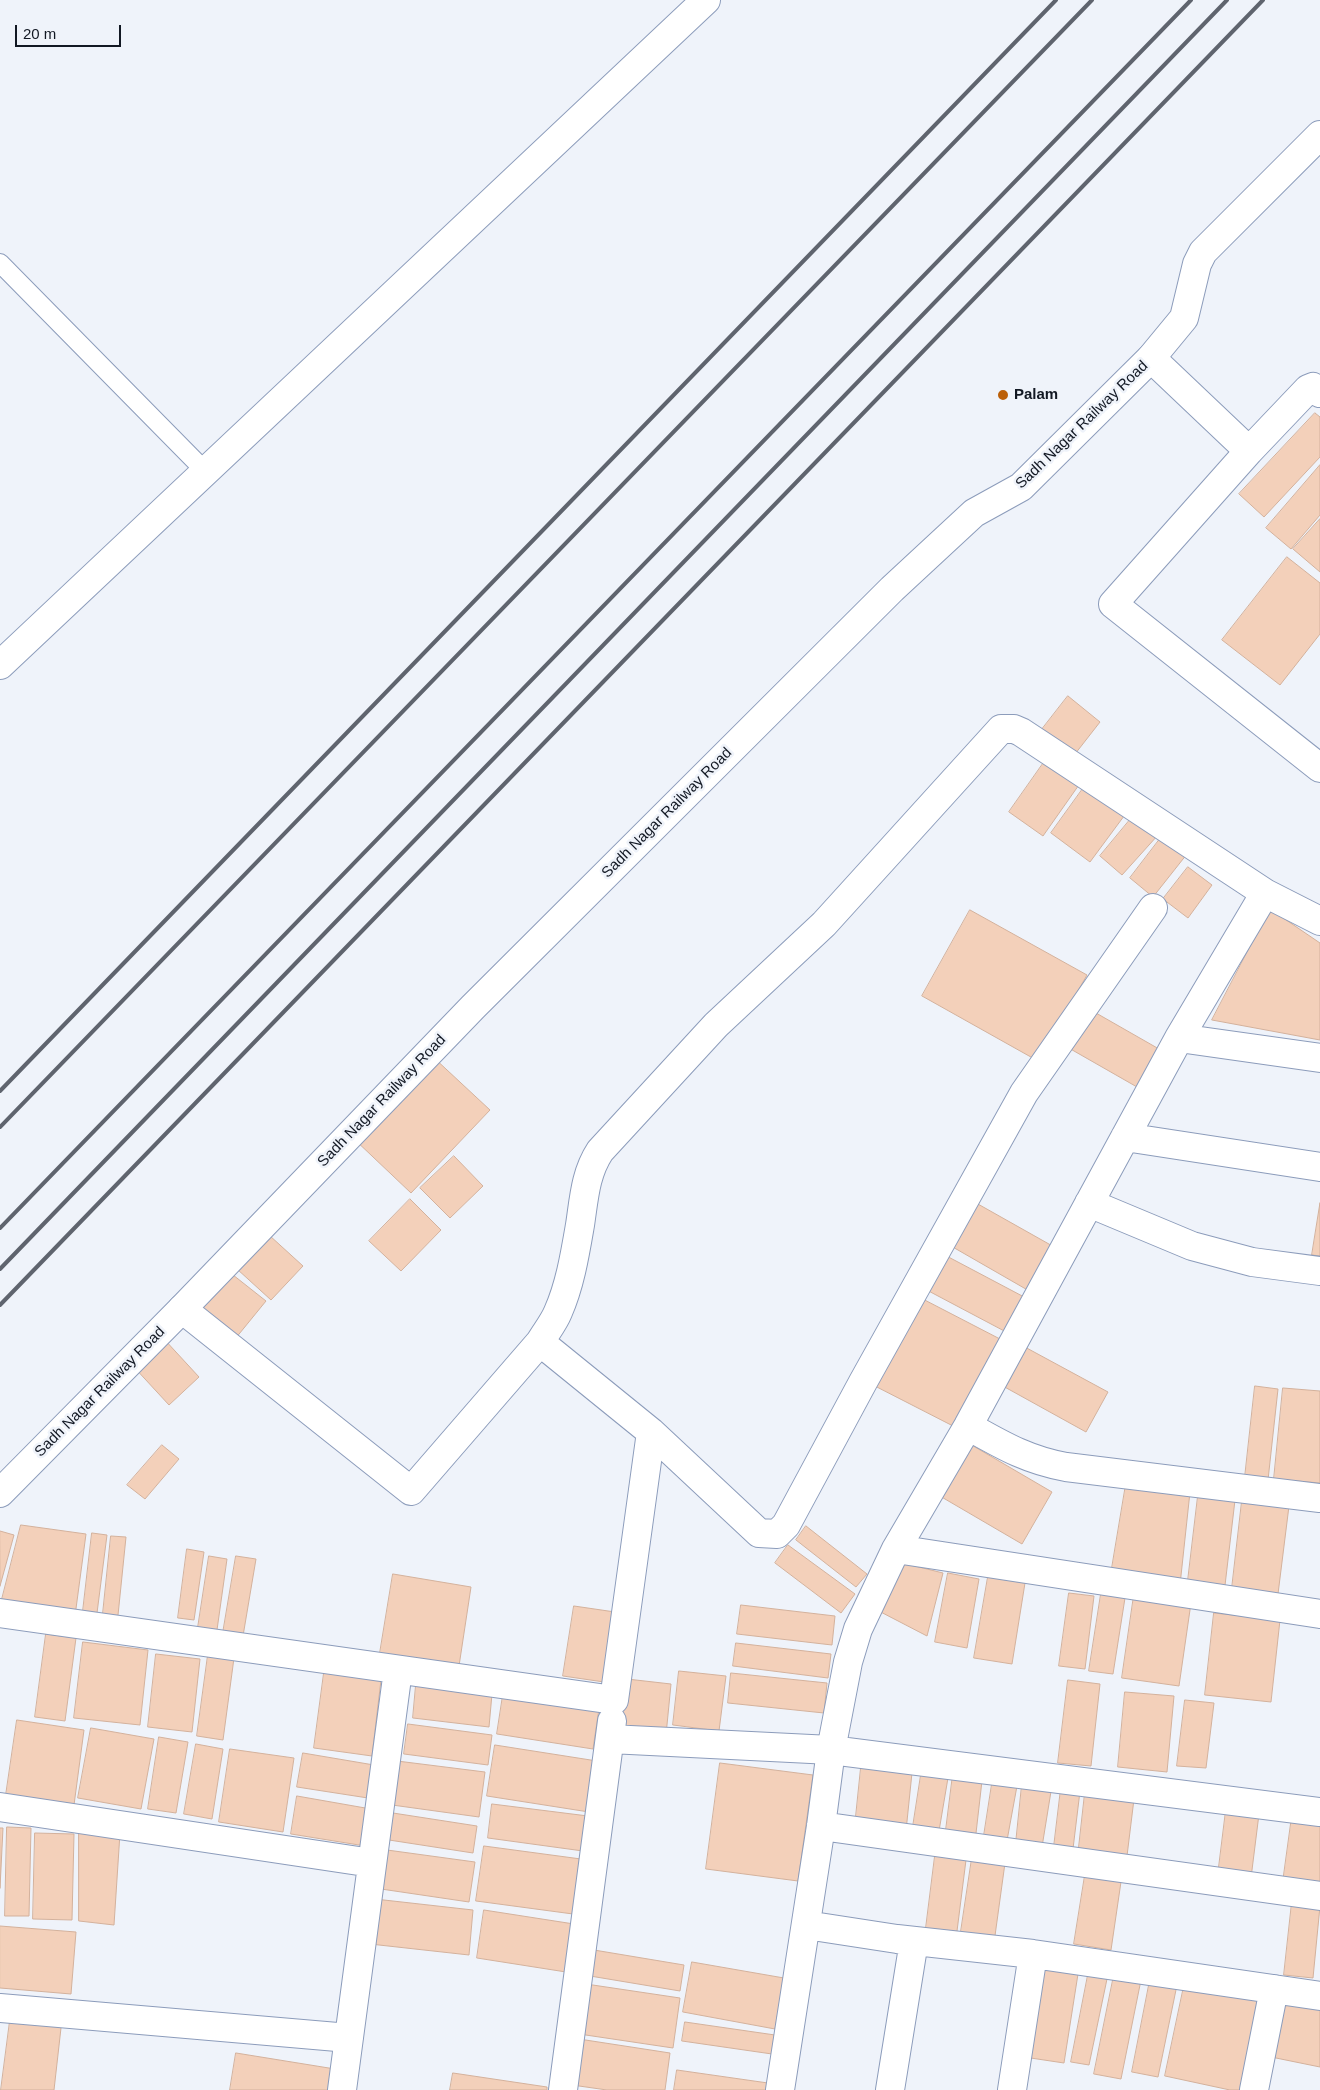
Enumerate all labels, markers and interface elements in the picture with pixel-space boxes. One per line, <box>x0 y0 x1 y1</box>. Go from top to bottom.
scale bar <box>18 15 124 47</box>
text: 20 m <box>23 25 56 42</box>
street label: Sadh Nagar Railway Road <box>1012 357 1152 493</box>
place label: Palam <box>1014 386 1058 404</box>
marker: Palam <box>996 388 1010 402</box>
street label: Sadh Nagar Railway Road <box>598 744 736 882</box>
street label: Sadh Nagar Railway Road <box>314 1031 450 1171</box>
street label: Sadh Nagar Railway Road <box>31 1323 169 1461</box>

